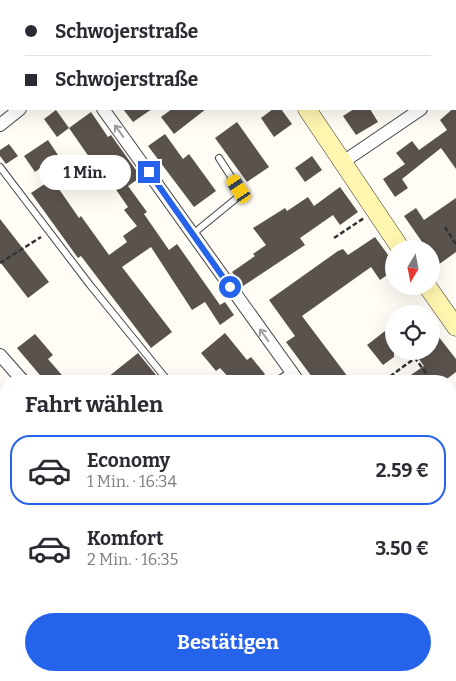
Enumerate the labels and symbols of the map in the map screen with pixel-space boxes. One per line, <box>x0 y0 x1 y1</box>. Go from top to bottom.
one-way arrow <box>114 124 124 138</box>
callout: 1 Min. <box>39 154 132 190</box>
route end <box>138 161 160 183</box>
car <box>224 172 253 206</box>
north arrow <box>385 240 440 295</box>
route start <box>219 276 241 298</box>
one-way arrow <box>259 328 269 342</box>

